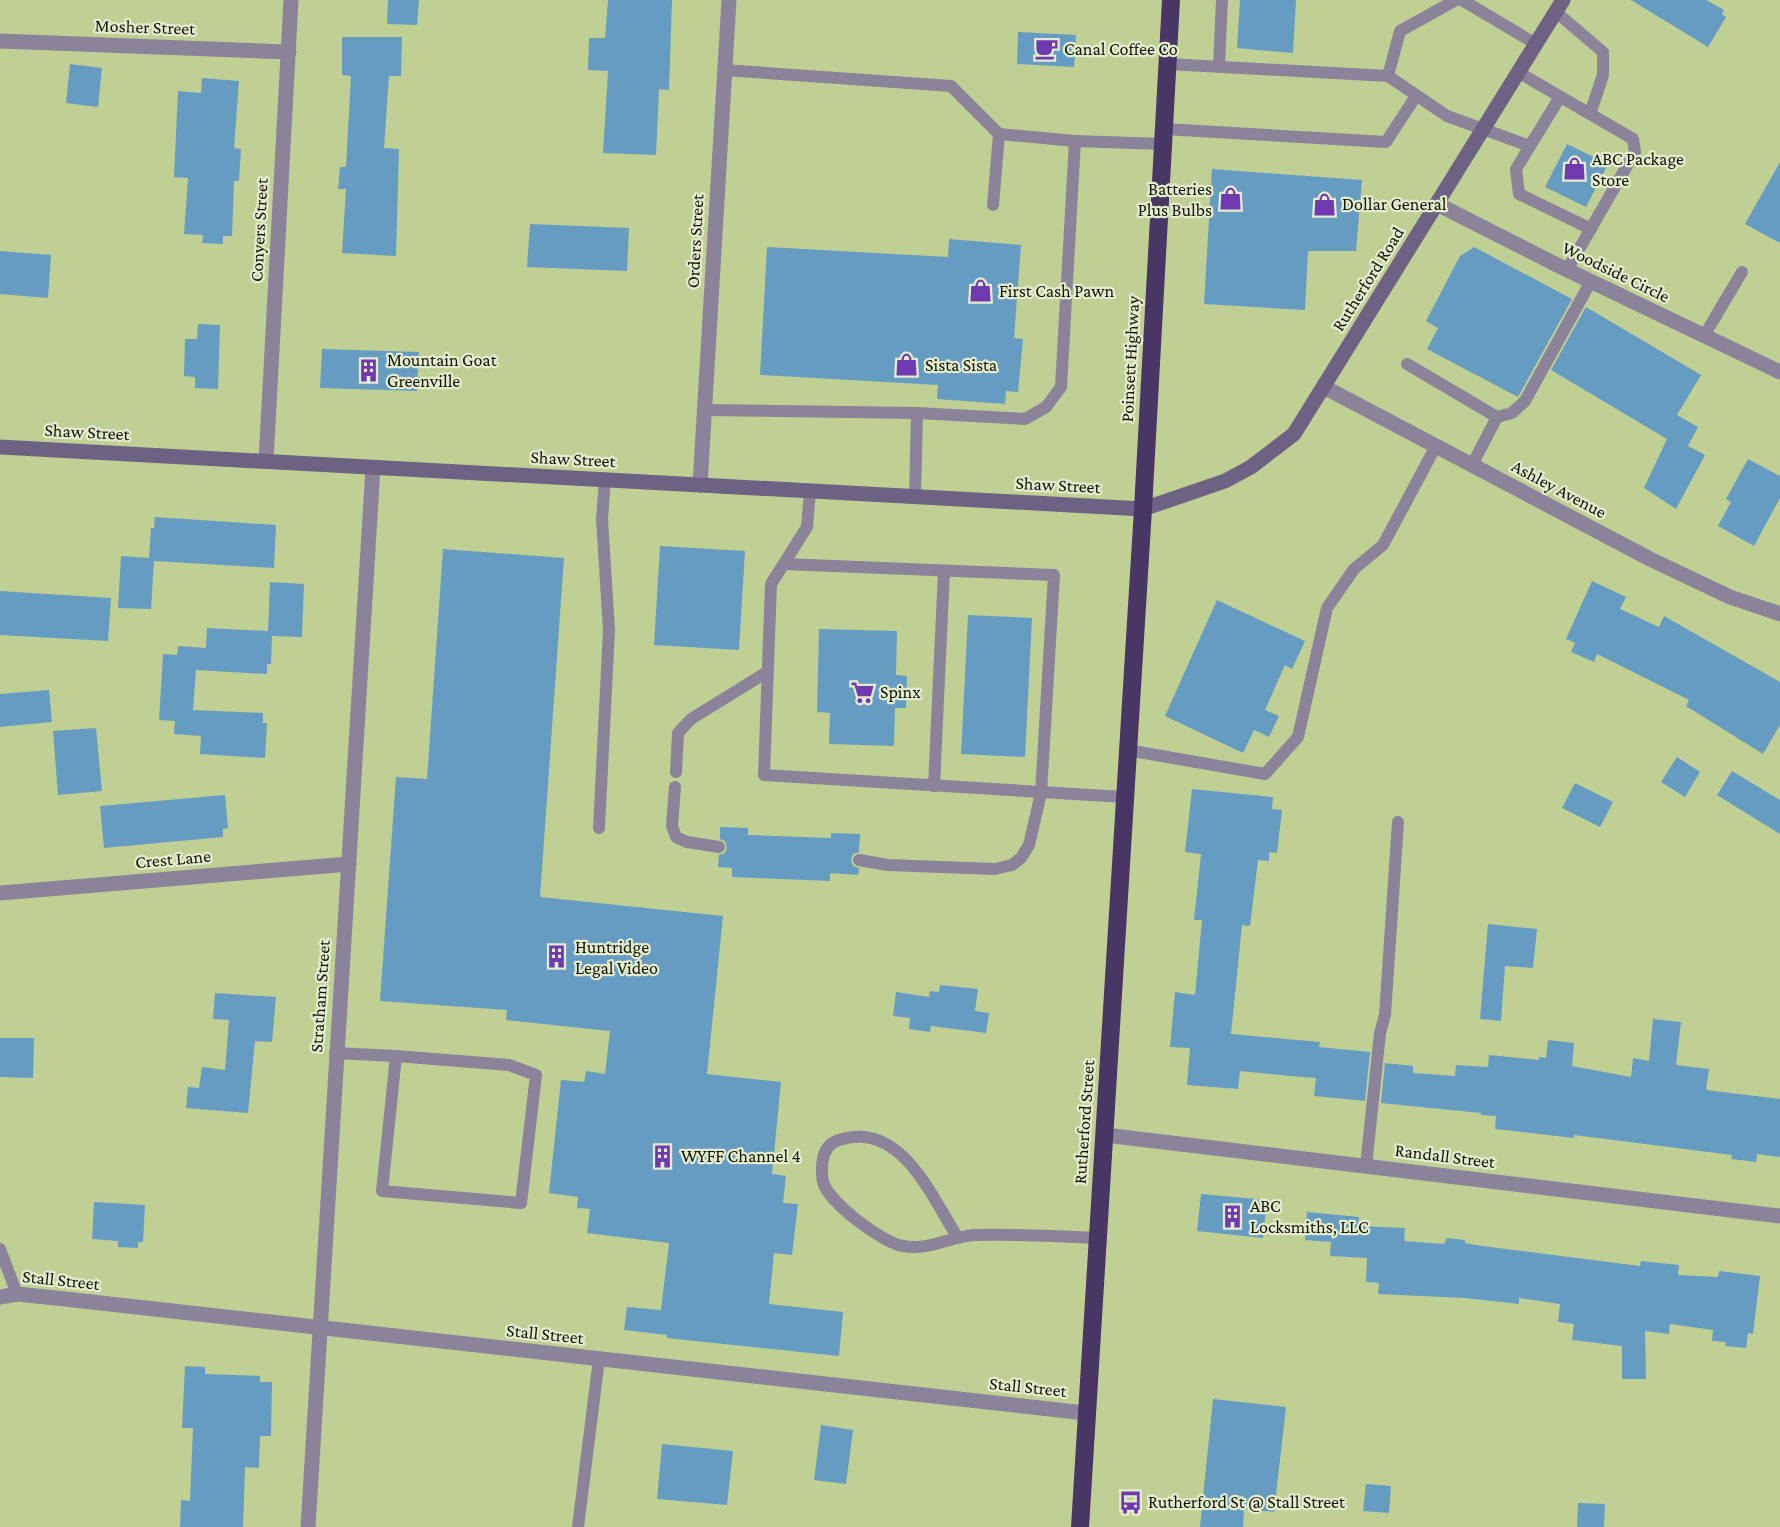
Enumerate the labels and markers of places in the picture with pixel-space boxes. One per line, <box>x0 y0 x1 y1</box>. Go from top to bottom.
cafe icon: Canal Coffee Co <box>1033 36 1059 62</box>
place label: Canal Coffee Co <box>1064 39 1178 59</box>
place label: ABC Package Store <box>1592 149 1684 190</box>
shop icon: ABC Package Store <box>1561 156 1587 182</box>
place label: Batteries Plus Bulbs <box>1138 179 1212 220</box>
shop icon: Batteries Plus Bulbs <box>1217 186 1243 212</box>
shop icon: Dollar General <box>1311 191 1337 217</box>
place label: Dollar General <box>1342 194 1447 214</box>
shop icon: First Cash Pawn <box>968 278 994 304</box>
place label: First Cash Pawn <box>999 281 1114 301</box>
place label: Mountain Goat Greenville <box>387 350 498 391</box>
shop icon: Sista Sista <box>894 352 920 378</box>
place label: Sista Sista <box>925 355 997 375</box>
building icon: Mountain Goat Greenville <box>356 357 382 383</box>
supermarket icon: Spinx <box>849 679 875 705</box>
place label: Spinx <box>880 682 921 702</box>
place label: Huntridge Legal Video <box>575 937 658 978</box>
building icon: Huntridge Legal Video <box>544 944 570 970</box>
building icon: WYFF Channel 4 <box>650 1143 676 1169</box>
place label: WYFF Channel 4 <box>681 1146 801 1166</box>
place label: ABC Locksmiths, LLC <box>1250 1196 1369 1237</box>
building icon: ABC Locksmiths, LLC <box>1219 1203 1245 1229</box>
bus stop icon: Rutherford St @ Stall Street <box>1117 1489 1143 1515</box>
place label: Rutherford St @ Stall Street <box>1148 1492 1346 1512</box>

